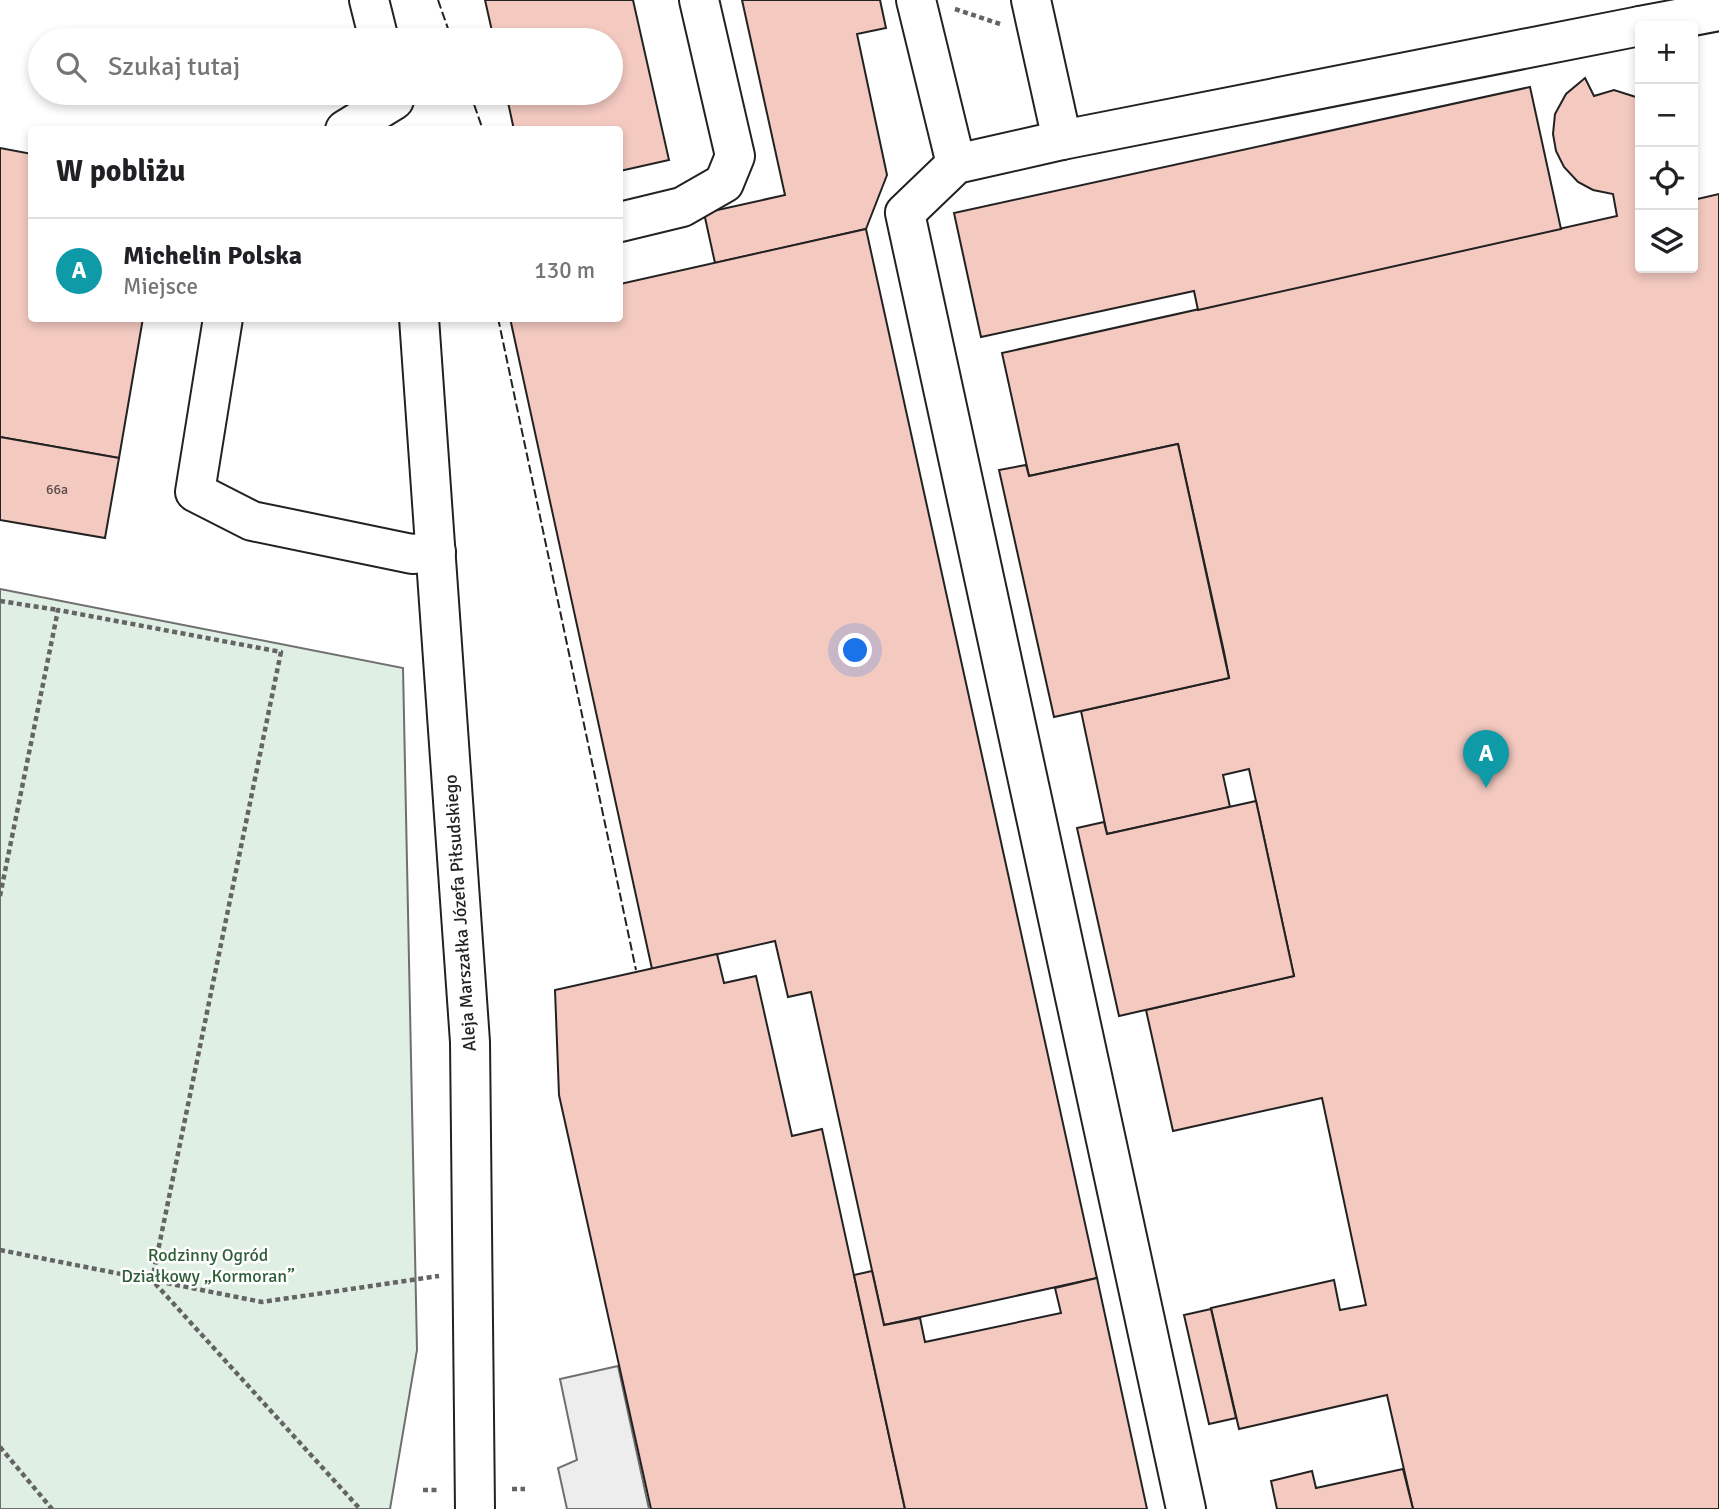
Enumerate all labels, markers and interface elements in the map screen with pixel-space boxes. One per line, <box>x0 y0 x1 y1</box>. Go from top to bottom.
map controls <box>1635 21 1698 273</box>
button: + <box>1635 21 1698 84</box>
search box <box>28 28 623 105</box>
icon: search <box>52 48 90 86</box>
text: Szukaj tutaj <box>108 51 240 83</box>
button: − <box>1635 84 1698 147</box>
button: locate <box>1635 147 1698 210</box>
text: W pobliżu <box>56 153 185 190</box>
button: layers <box>1635 210 1698 273</box>
text: Michelin Polska <box>123 240 302 272</box>
text: A <box>72 256 86 285</box>
text: 130 m <box>534 256 595 285</box>
text: Miejsce <box>123 272 198 301</box>
house number: 66a <box>46 481 68 498</box>
your location <box>838 633 872 667</box>
pin: A <box>1463 730 1509 788</box>
street label: Aleja Marszałka Józefa Piłsudskiego <box>439 774 481 1052</box>
park label: Rodzinny Ogród Działkowy „Kormoran” <box>121 1244 295 1287</box>

